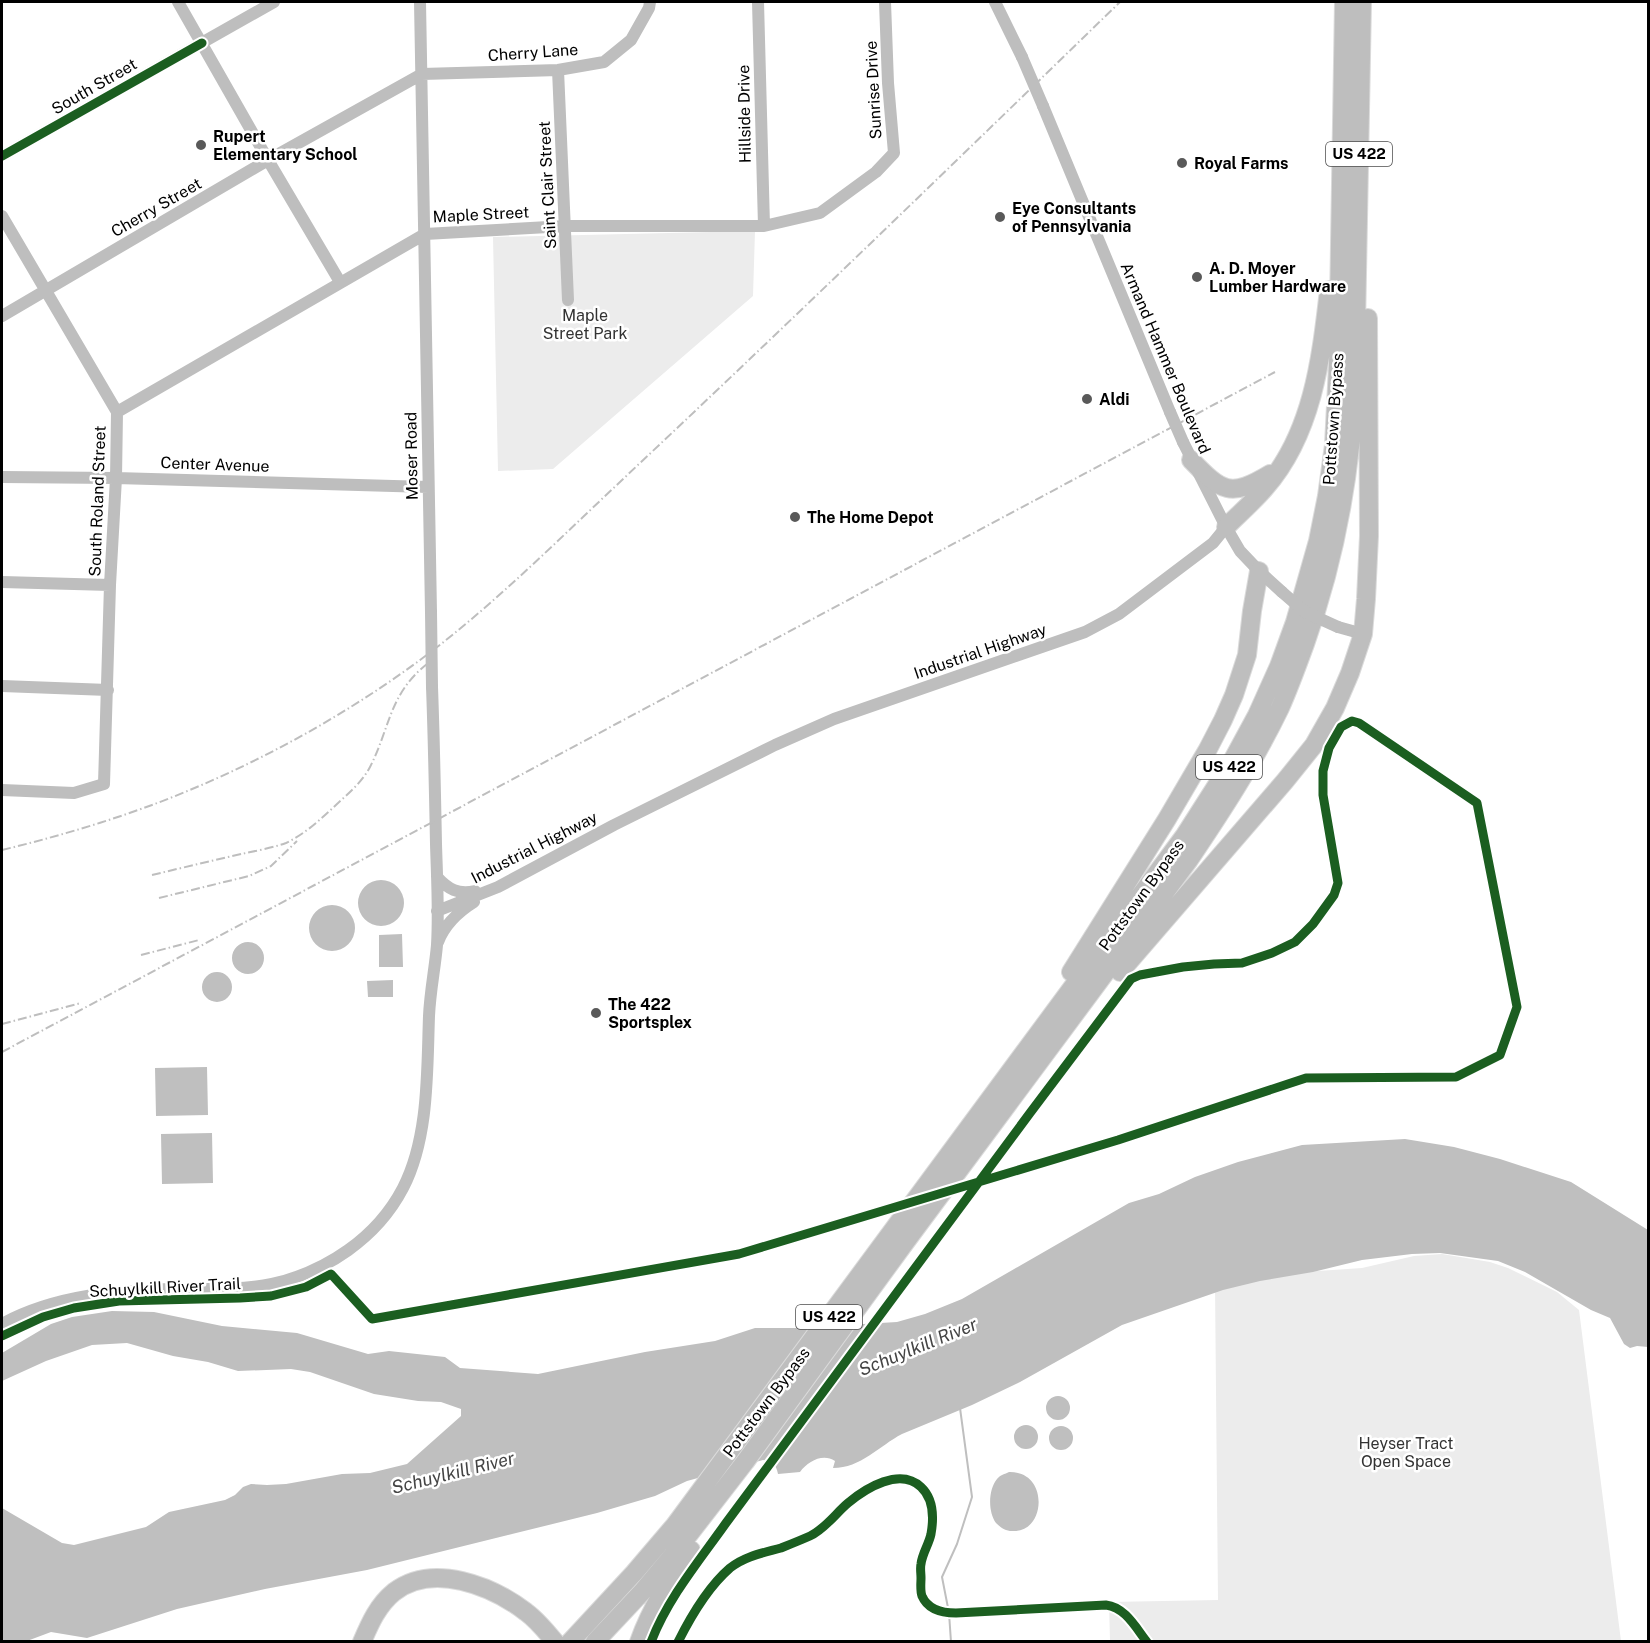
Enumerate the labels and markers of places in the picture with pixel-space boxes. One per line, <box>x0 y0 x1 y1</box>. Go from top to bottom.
place label: Rupert Elementary School <box>213 127 358 164</box>
marker: Rupert Elementary School <box>194 138 208 152</box>
place label: Royal Farms <box>1194 154 1288 173</box>
marker: Royal Farms <box>1175 156 1189 170</box>
place label: Eye Consultants of Pennsylvania <box>1012 199 1136 236</box>
marker: Eye Consultants of Pennsylvania <box>993 210 1007 224</box>
place label: A. D. Moyer Lumber Hardware <box>1209 259 1346 296</box>
marker: A. D. Moyer Lumber Hardware <box>1190 270 1204 284</box>
place label: Aldi <box>1099 390 1129 409</box>
marker: Aldi <box>1080 392 1094 406</box>
place label: The Home Depot <box>807 508 934 527</box>
marker: The Home Depot <box>788 510 802 524</box>
place label: The 422 Sportsplex <box>608 995 693 1032</box>
marker: The 422 Sportsplex <box>589 1006 603 1020</box>

